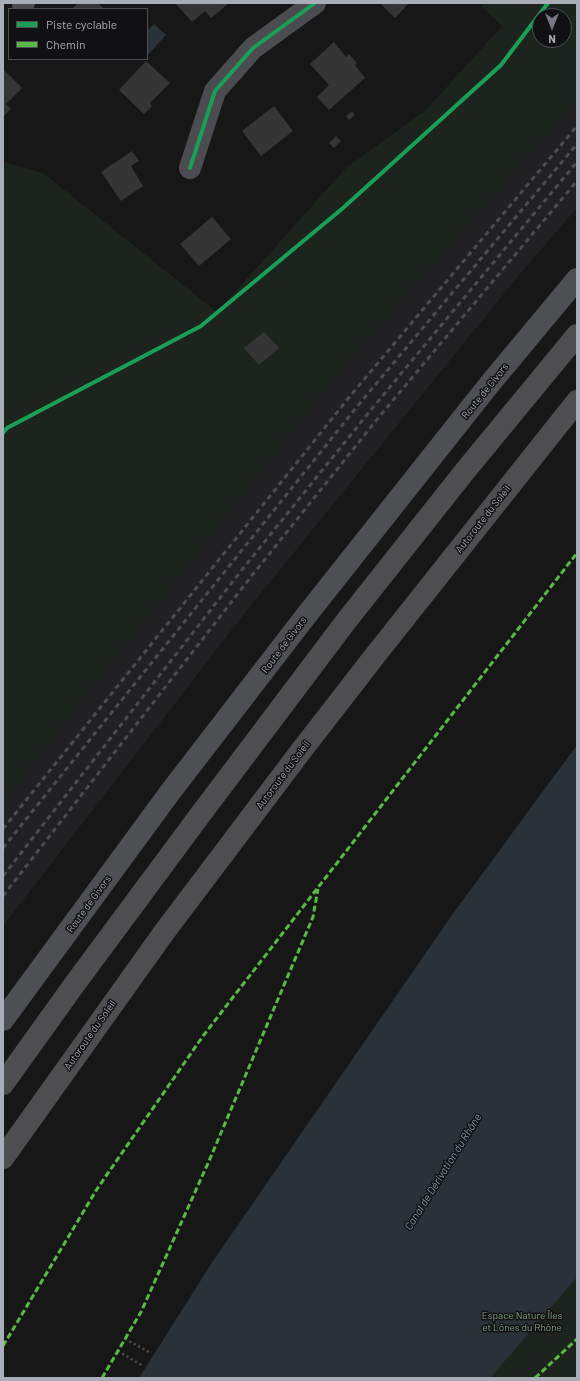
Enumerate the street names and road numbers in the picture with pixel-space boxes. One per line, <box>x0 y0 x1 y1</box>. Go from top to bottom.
street label: Route de Givors <box>459 361 511 421</box>
street label: Autoroute du Soleil <box>453 483 513 555</box>
street label: Route de Givors <box>259 614 309 676</box>
street label: Autoroute du Soleil <box>253 739 313 811</box>
street label: Route de Givors <box>64 873 114 935</box>
street label: Autoroute du Soleil <box>62 998 118 1072</box>

